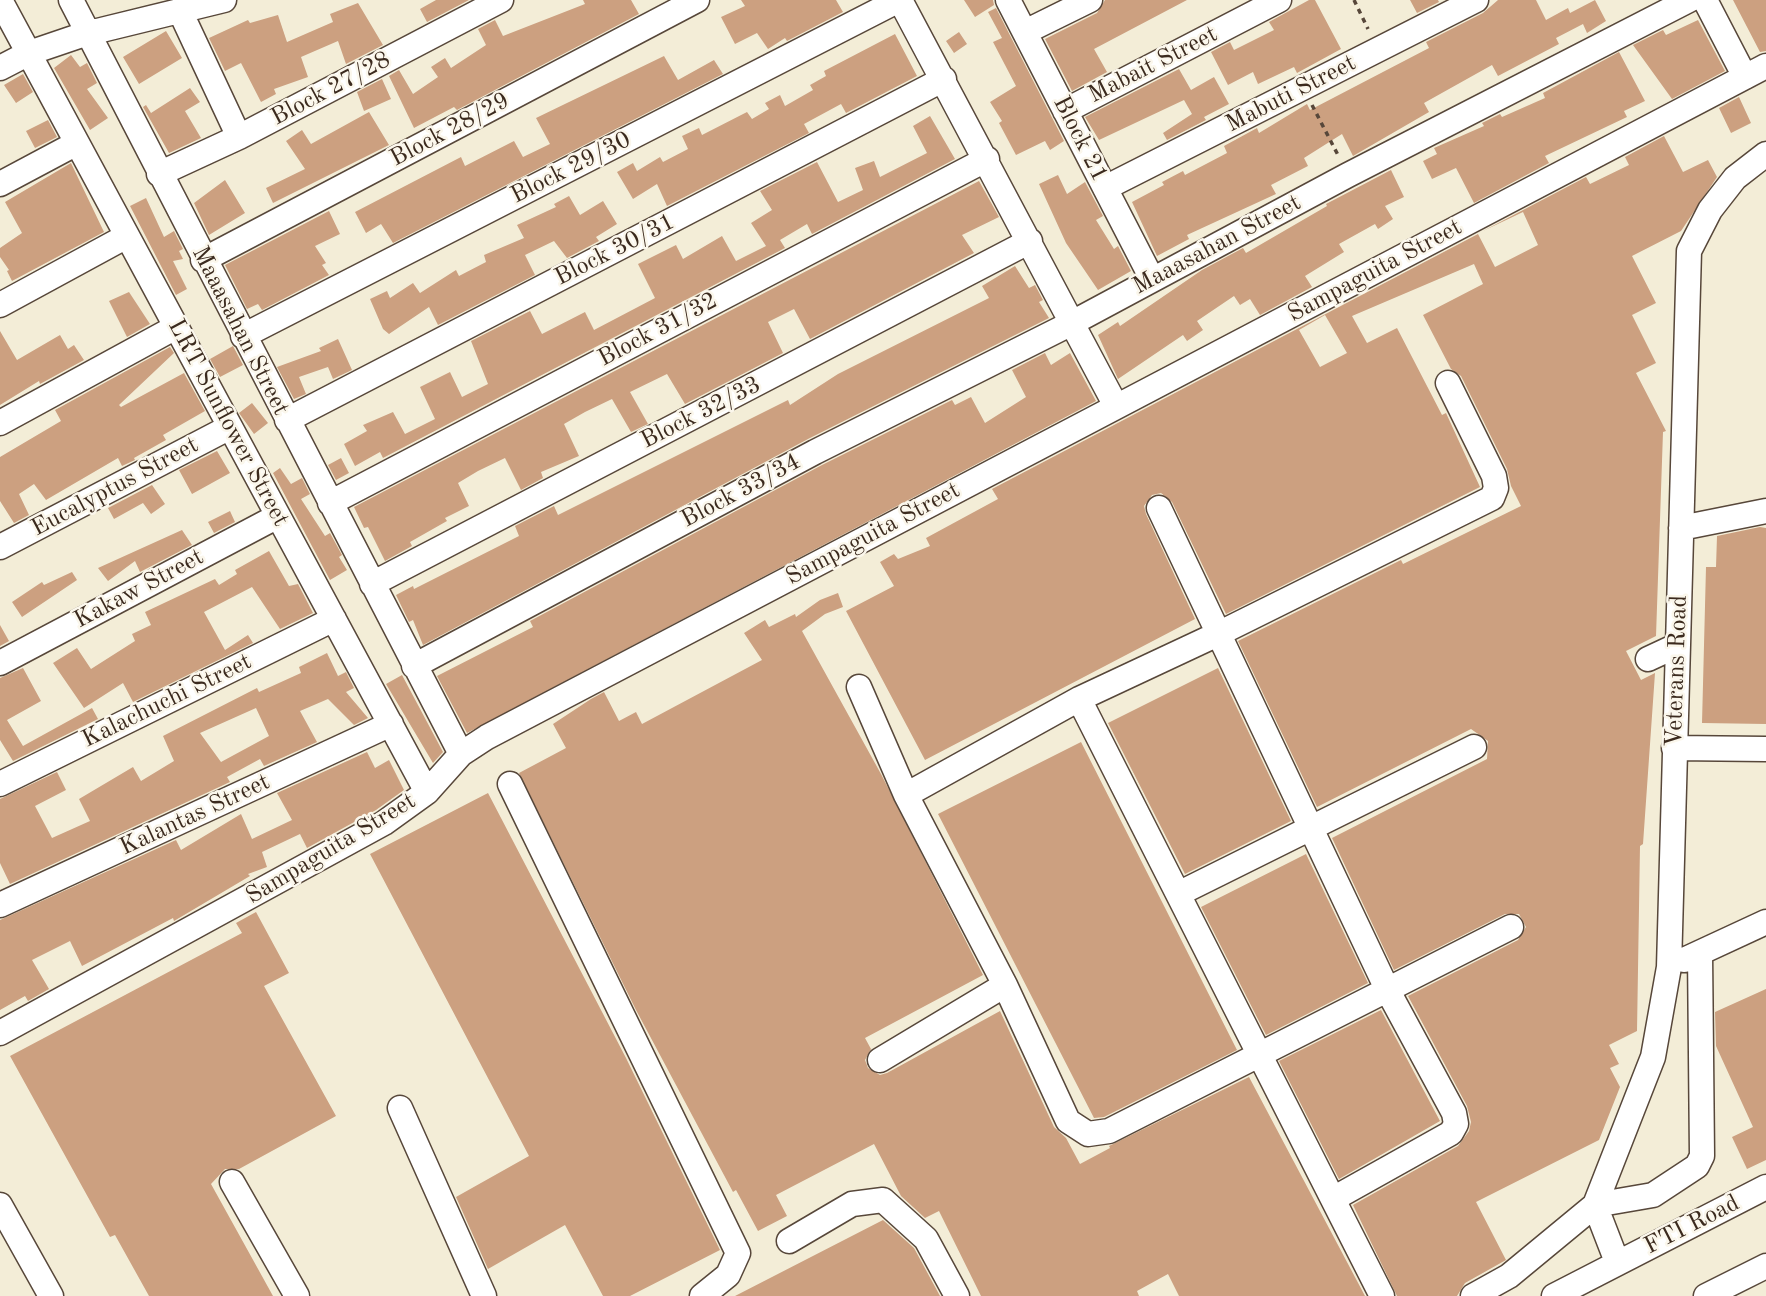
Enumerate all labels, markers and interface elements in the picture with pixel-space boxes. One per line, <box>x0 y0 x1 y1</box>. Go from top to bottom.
street label: Mabait Street <box>1084 20 1222 110</box>
street label: Block 27/28 <box>266 46 396 132</box>
street label: Mabuti Street <box>1221 49 1361 139</box>
street label: Block 28/29 <box>385 87 515 173</box>
street label: Block 21 <box>1046 91 1114 187</box>
street label: Block 29/30 <box>506 125 636 211</box>
street label: Maaasahan Street <box>1128 189 1306 301</box>
street label: Block 30/31 <box>550 207 680 293</box>
street label: Sampaguita Street <box>1283 213 1467 329</box>
street label: Maaasahan Street <box>185 242 295 420</box>
street label: Block 31/32 <box>593 287 723 373</box>
street label: LRT Sunflower Street <box>161 314 295 532</box>
street label: Block 32/33 <box>636 370 766 456</box>
street label: Eucalyptus Street <box>26 431 204 543</box>
street label: Block 33/34 <box>676 448 806 534</box>
street label: Sampaguita Street <box>781 476 965 592</box>
street label: Kakaw Street <box>69 543 209 635</box>
street label: Veterans Road <box>1660 595 1694 747</box>
street label: Kalachuchi Street <box>78 648 256 754</box>
street label: Kalantas Street <box>115 768 275 862</box>
street label: Sampaguita Street <box>241 787 421 911</box>
street label: FTI Road <box>1640 1189 1744 1261</box>

